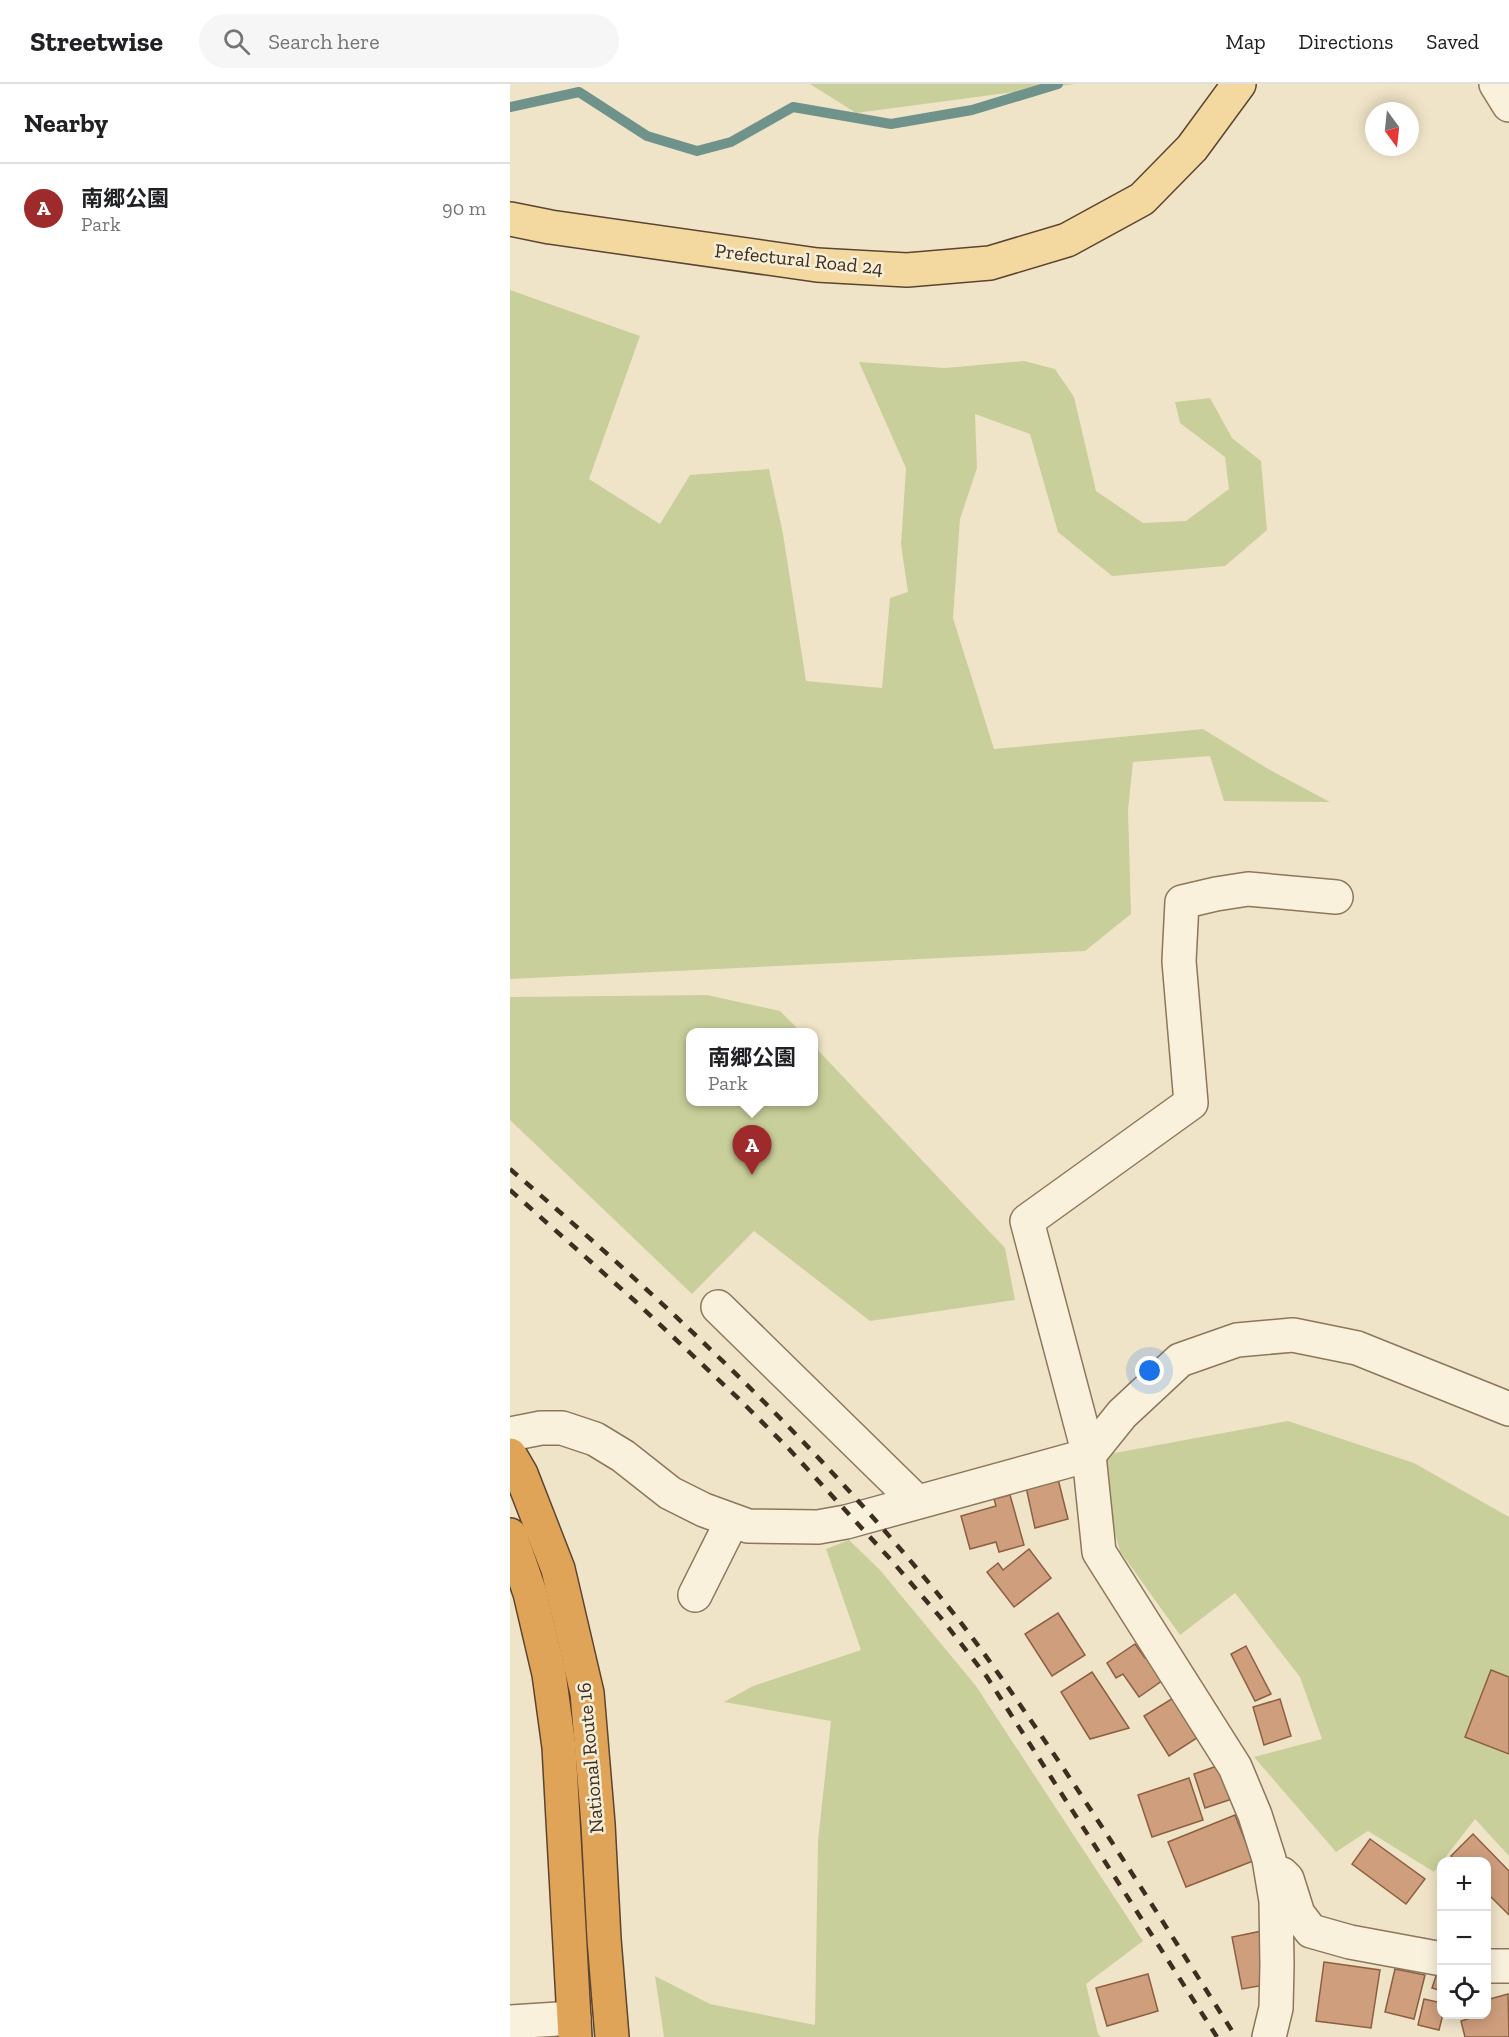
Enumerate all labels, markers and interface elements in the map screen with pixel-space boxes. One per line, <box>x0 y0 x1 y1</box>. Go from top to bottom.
search box <box>199 14 619 68</box>
text: Streetwise <box>30 25 163 58</box>
icon: search <box>220 25 253 58</box>
text: Search here <box>268 28 380 55</box>
text: Map <box>1226 29 1266 54</box>
text: Directions <box>1299 29 1393 54</box>
text: Saved <box>1426 29 1479 54</box>
north arrow <box>1365 102 1419 156</box>
text: Nearby <box>24 107 108 139</box>
text: 南郷公園 <box>81 185 169 212</box>
text: A <box>37 196 50 220</box>
text: 90 m <box>442 196 486 220</box>
text: Park <box>81 212 121 236</box>
street label: Prefectural Road 24 <box>714 238 885 280</box>
popup <box>686 1028 818 1106</box>
text: 南郷公園 <box>708 1044 796 1071</box>
text: Park <box>708 1071 748 1095</box>
pin: A <box>732 1126 772 1175</box>
your location <box>1135 1356 1164 1385</box>
street label: National Route 16 <box>571 1682 609 1834</box>
map controls <box>1437 1857 1491 2019</box>
button: + <box>1437 1857 1491 1911</box>
button: − <box>1437 1911 1491 1965</box>
button: locate <box>1437 1965 1491 2019</box>

